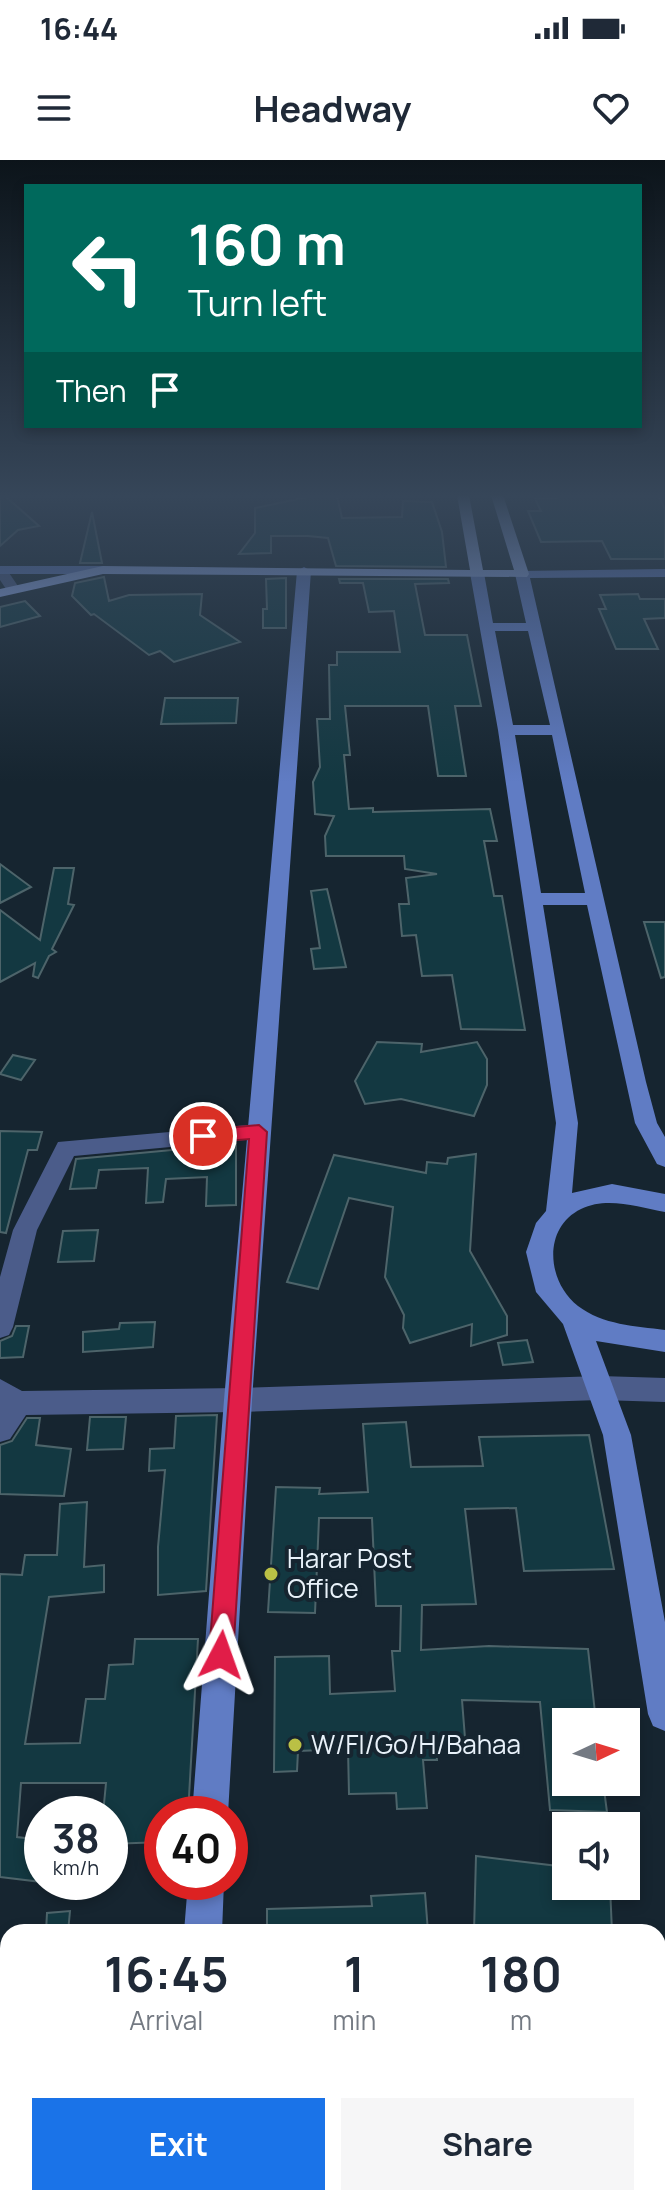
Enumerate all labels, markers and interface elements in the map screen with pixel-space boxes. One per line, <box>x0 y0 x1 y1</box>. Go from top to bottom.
text: 16:44 <box>40 8 118 49</box>
text: Headway <box>254 84 411 133</box>
icon: menu <box>32 86 76 130</box>
icon: heart <box>589 86 633 130</box>
text: 160 m <box>188 205 346 282</box>
icon: left <box>56 216 160 320</box>
text: Turn left <box>188 278 327 327</box>
icon: arrive <box>143 368 187 412</box>
text: Then <box>56 370 127 411</box>
pin <box>169 1102 237 1170</box>
icon: arrive <box>181 1114 225 1158</box>
place label: Harar Post Office <box>287 1540 412 1606</box>
marker: Harar Post Office <box>262 1565 280 1583</box>
position arrow <box>179 1613 263 1697</box>
north arrow <box>552 1708 640 1796</box>
map controls <box>552 1708 640 1900</box>
place label: W/FI/Go/H/Bahaa <box>311 1726 521 1762</box>
marker: W/FI/Go/H/Bahaa <box>286 1736 304 1754</box>
speed limit sign: 40 <box>144 1796 248 1900</box>
text: 38 <box>52 1810 100 1865</box>
button: sound <box>552 1812 640 1900</box>
text: km/h <box>53 1854 99 1881</box>
text: 16:45 <box>104 1941 229 2006</box>
text: 1 <box>344 1941 365 2006</box>
text: 180 <box>480 1941 562 2006</box>
text: Arrival <box>129 2002 203 2038</box>
text: min <box>333 2002 376 2038</box>
text: m <box>510 2002 532 2038</box>
button: Exit <box>32 2098 325 2190</box>
button: Share <box>341 2098 634 2190</box>

